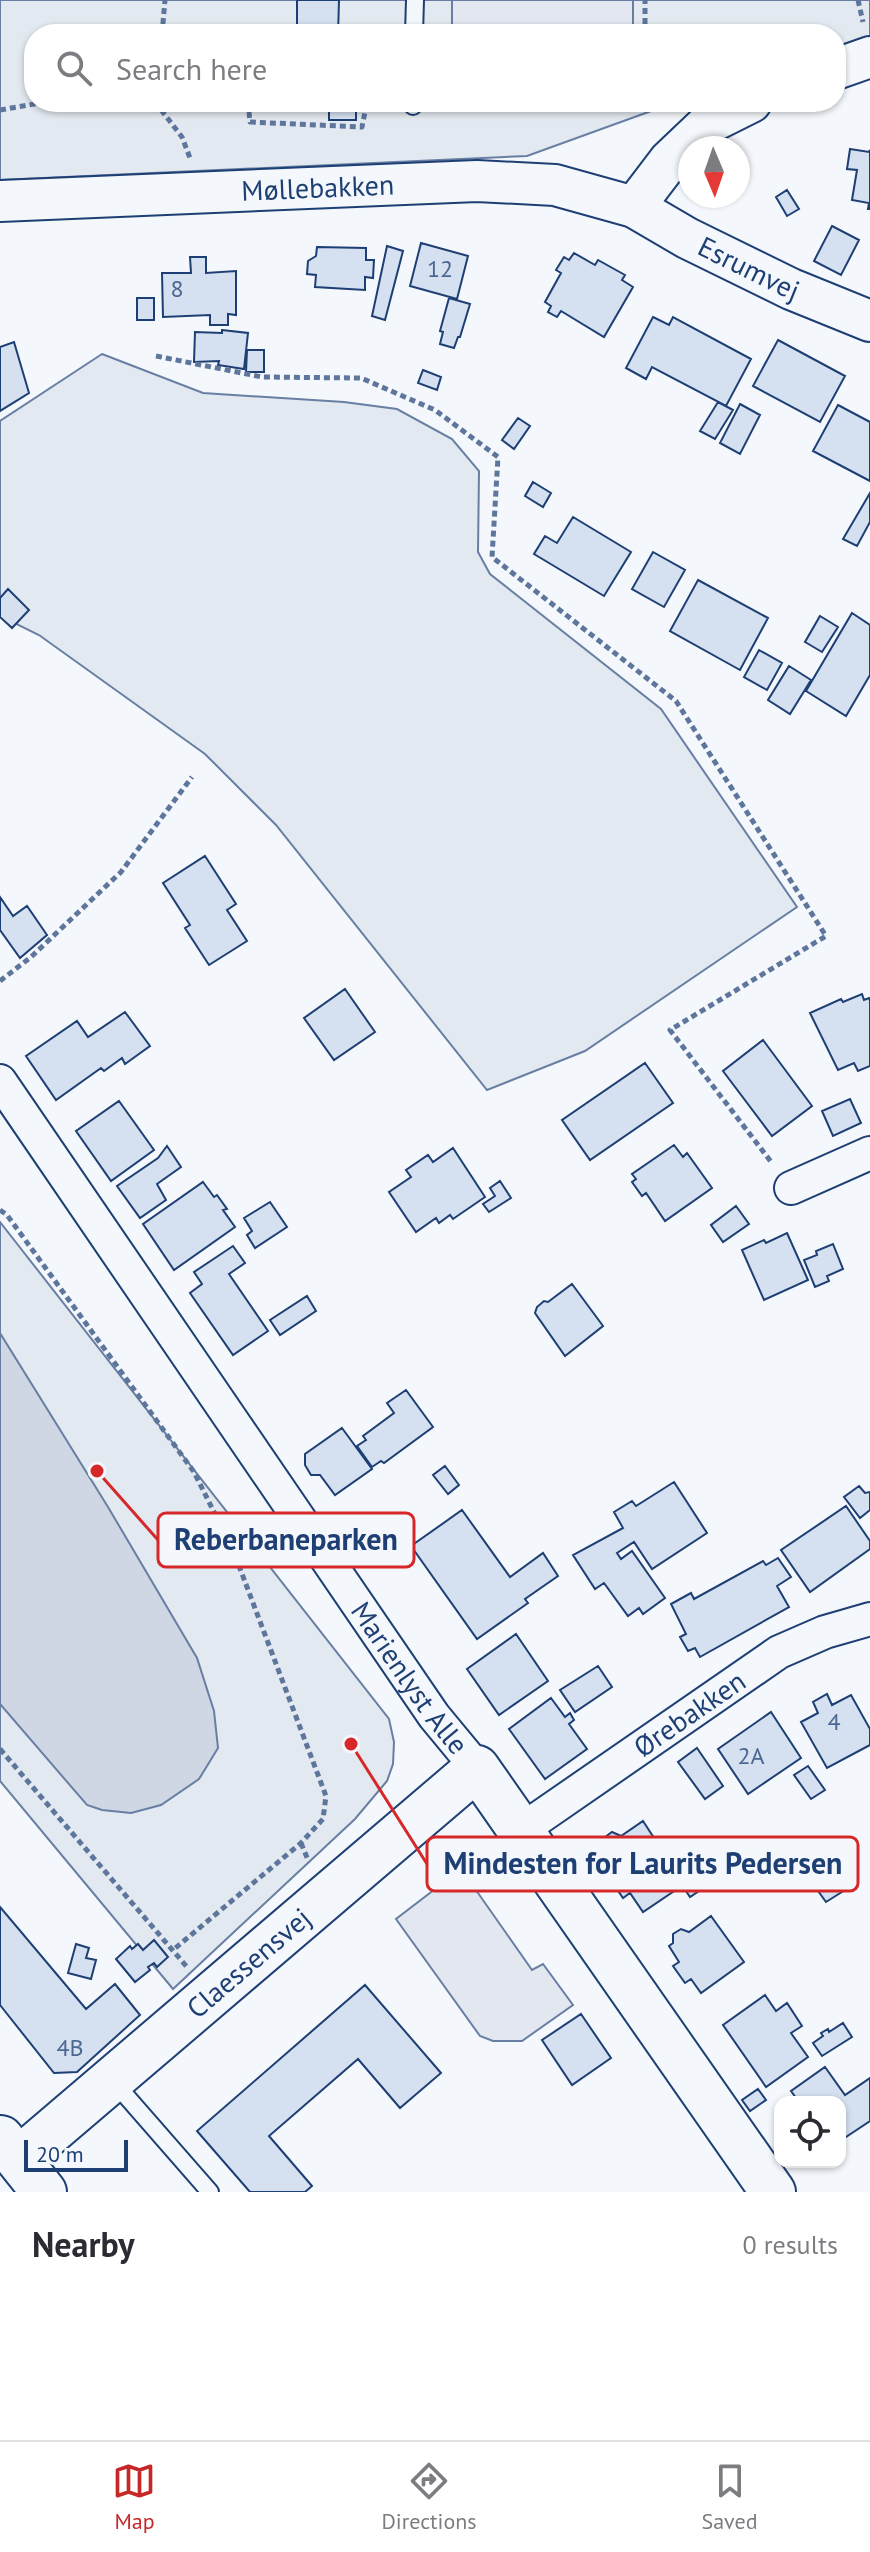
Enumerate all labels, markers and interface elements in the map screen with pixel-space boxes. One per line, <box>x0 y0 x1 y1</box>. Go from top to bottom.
search box <box>24 24 846 112</box>
icon: search <box>52 46 96 90</box>
text: Search here <box>116 49 267 88</box>
north arrow <box>678 136 750 208</box>
street label: Møllebakken <box>241 165 395 209</box>
street label: Esrumvej <box>692 227 805 309</box>
house number: 12 <box>427 253 453 284</box>
house number: 8 <box>170 273 184 304</box>
callout: Reberbaneparken <box>158 1513 414 1567</box>
text: Reberbaneparken <box>174 1519 398 1558</box>
street label: Marienlyst Alle <box>343 1594 477 1762</box>
street label: Ørebakken <box>626 1662 752 1765</box>
house number: 4 <box>827 1706 841 1737</box>
house number: 2A <box>737 1740 765 1771</box>
callout: Mindesten for Laurits Pedersen <box>427 1837 858 1891</box>
text: Mindesten for Laurits Pedersen <box>444 1843 842 1882</box>
street label: Claessensvej <box>178 1899 318 2026</box>
house number: 4B <box>56 2032 84 2063</box>
map controls <box>774 2096 846 2168</box>
button: locate <box>774 2096 846 2168</box>
scale bar <box>24 2136 128 2172</box>
text: 20 m <box>36 2140 84 2168</box>
text: Nearby <box>32 2222 134 2266</box>
text: 0 results <box>743 2228 838 2261</box>
tab: Map <box>112 2459 156 2535</box>
tab: Directions <box>381 2459 477 2535</box>
tab: Saved <box>702 2459 757 2535</box>

